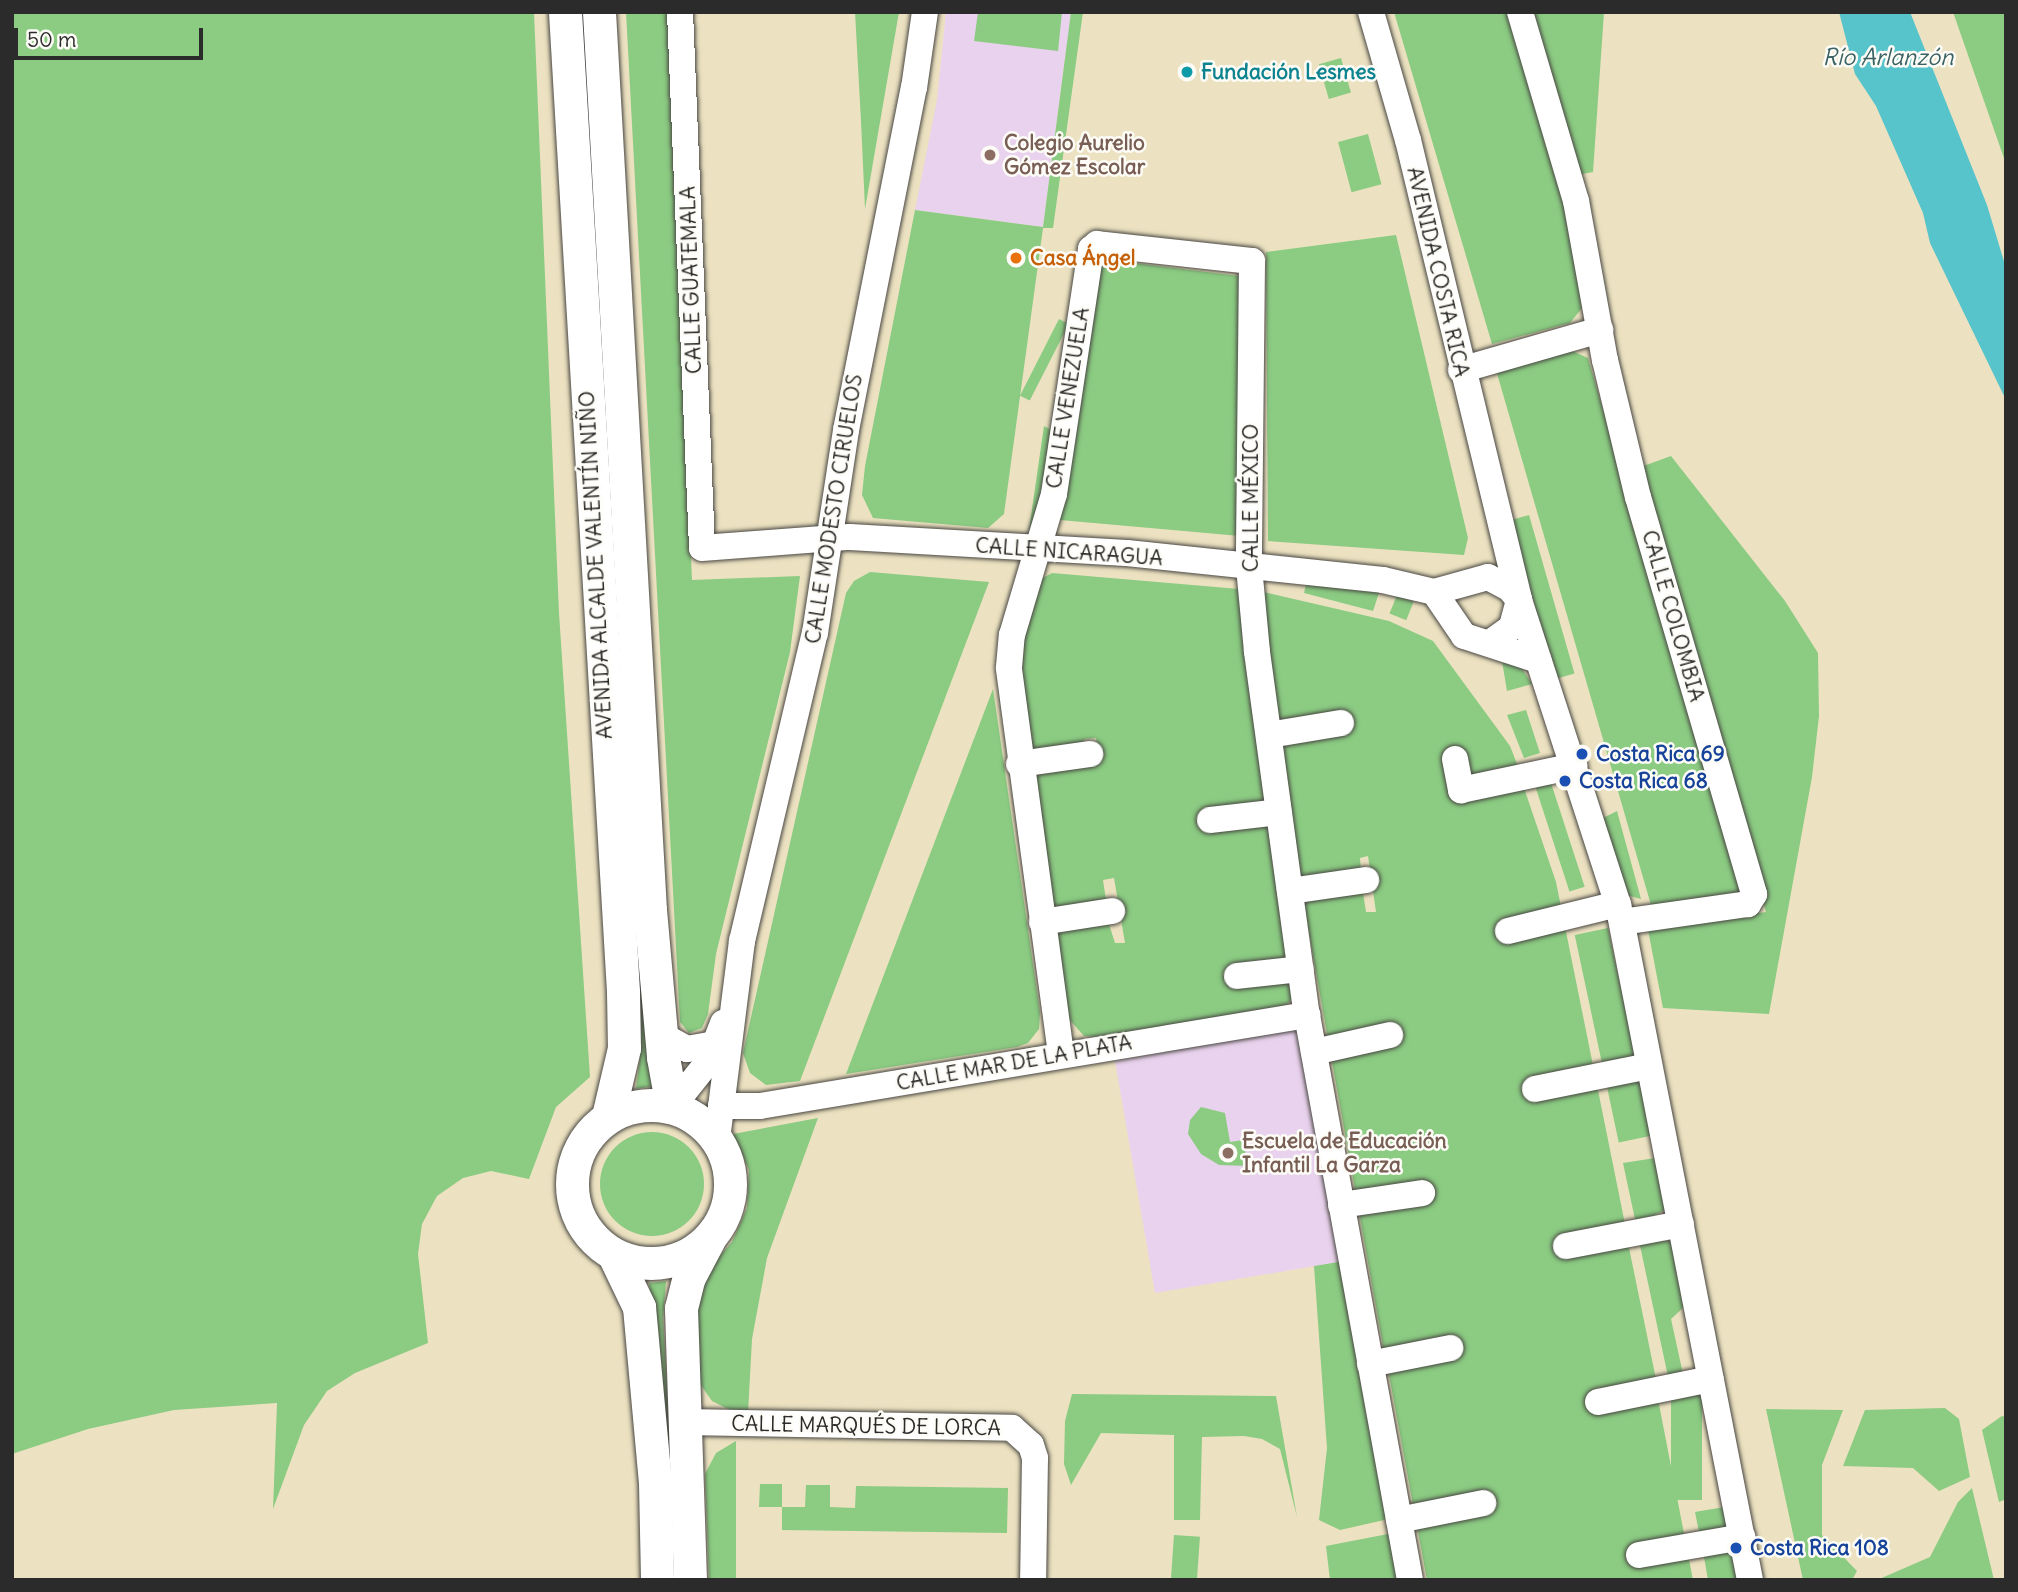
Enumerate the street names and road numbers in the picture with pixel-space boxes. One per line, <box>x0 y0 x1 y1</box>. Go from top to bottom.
street label: AVENIDA COSTA RICA <box>1402 165 1474 379</box>
street label: CALLE GUATEMALA <box>675 185 707 375</box>
street label: CALLE VENEZUELA <box>1041 305 1095 491</box>
street label: CALLE MODESTO CIRUELOS <box>800 372 868 646</box>
street label: AVENIDA ALCALDE VALENTÍN NIÑO <box>574 390 618 740</box>
street label: CALLE MÉXICO <box>1238 424 1264 572</box>
street label: CALLE COLOMBIA <box>1636 527 1710 705</box>
street label: CALLE NICARAGUA <box>974 533 1164 571</box>
street label: CALLE MAR DE LA PLATA <box>894 1030 1134 1096</box>
street label: CALLE MARQUÉS DE LORCA <box>731 1411 1001 1441</box>

